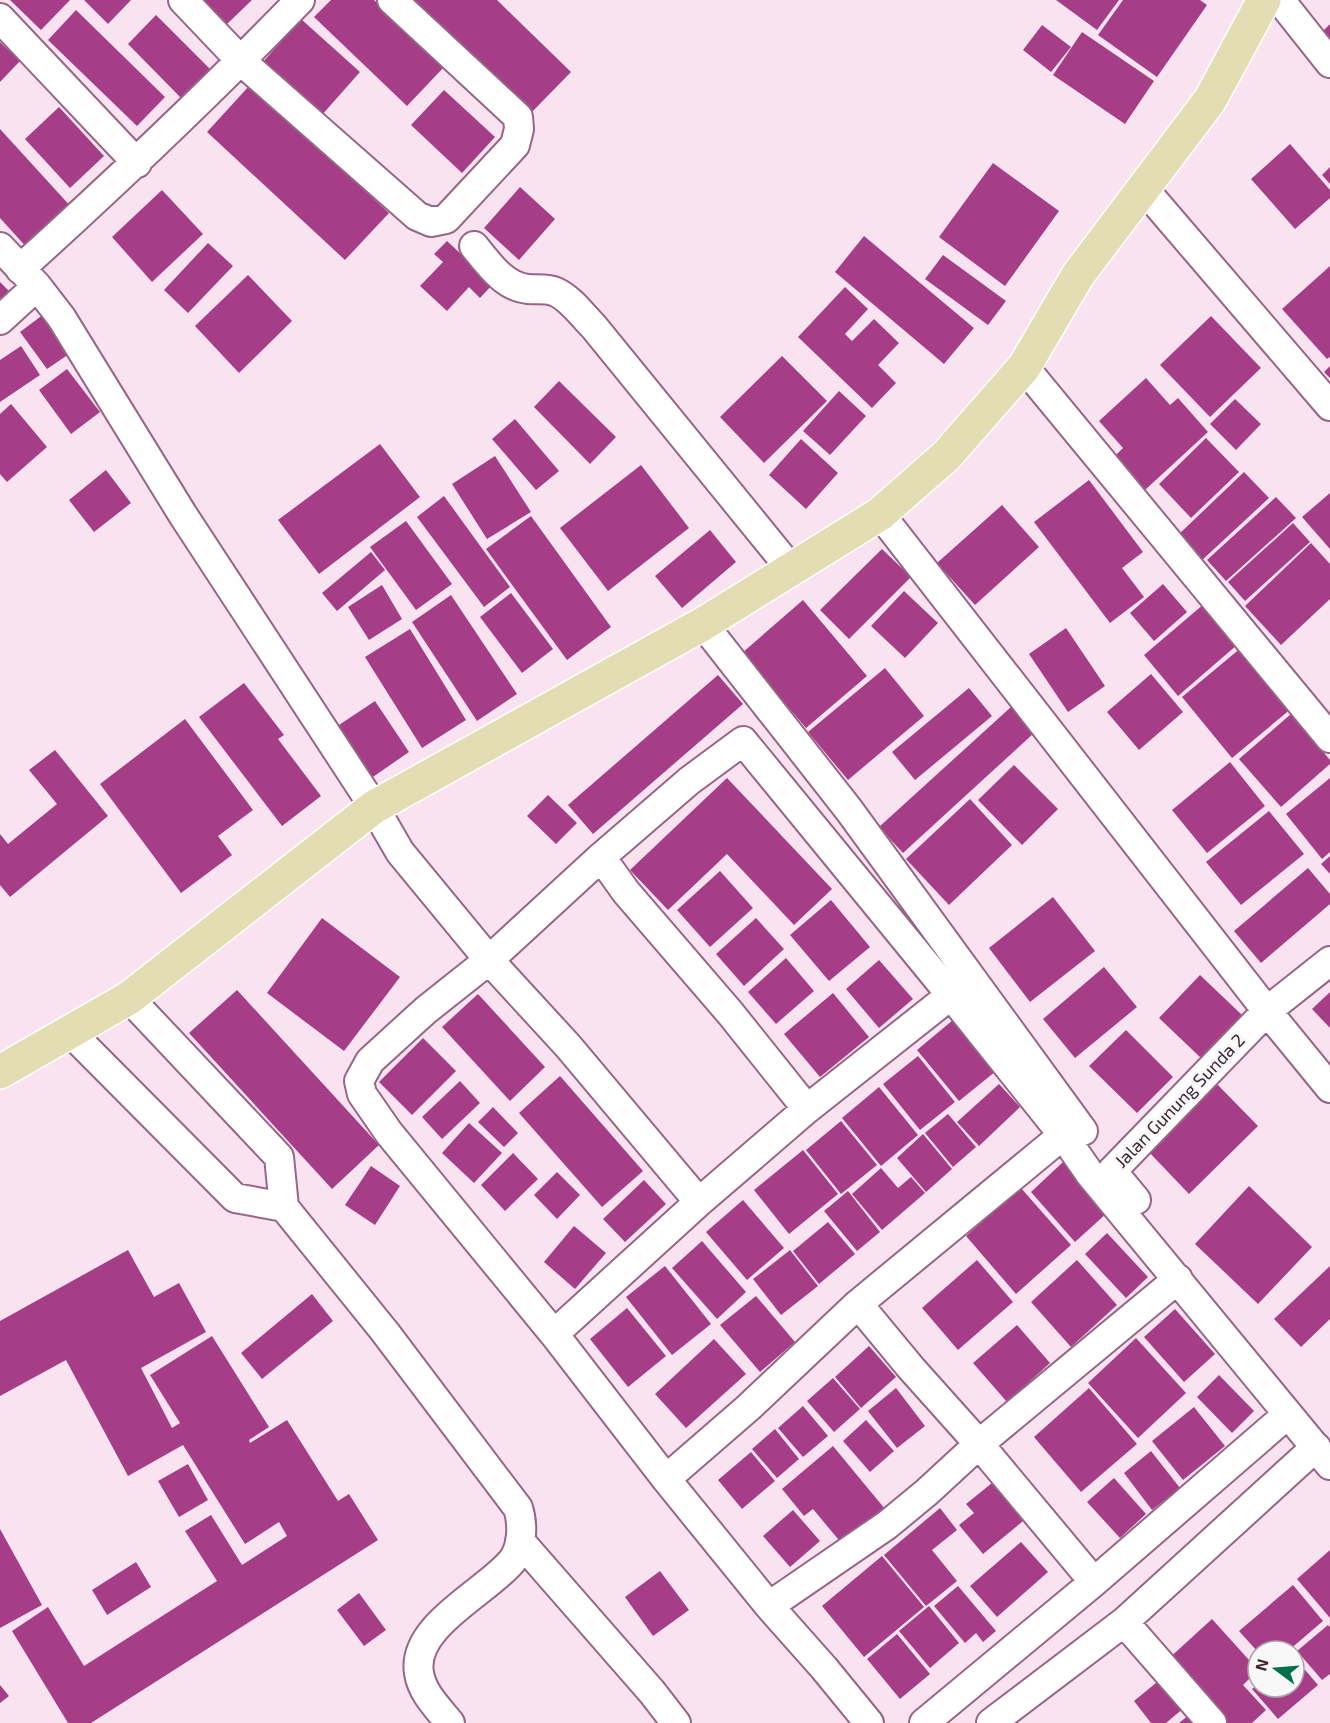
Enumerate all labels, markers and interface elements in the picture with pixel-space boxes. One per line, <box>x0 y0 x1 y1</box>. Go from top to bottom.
street label: Jalan Gunung Sunda 2 <box>1110 1029 1249 1172</box>
north arrow <box>1246 1639 1306 1699</box>
text: N <box>1250 1657 1272 1673</box>

